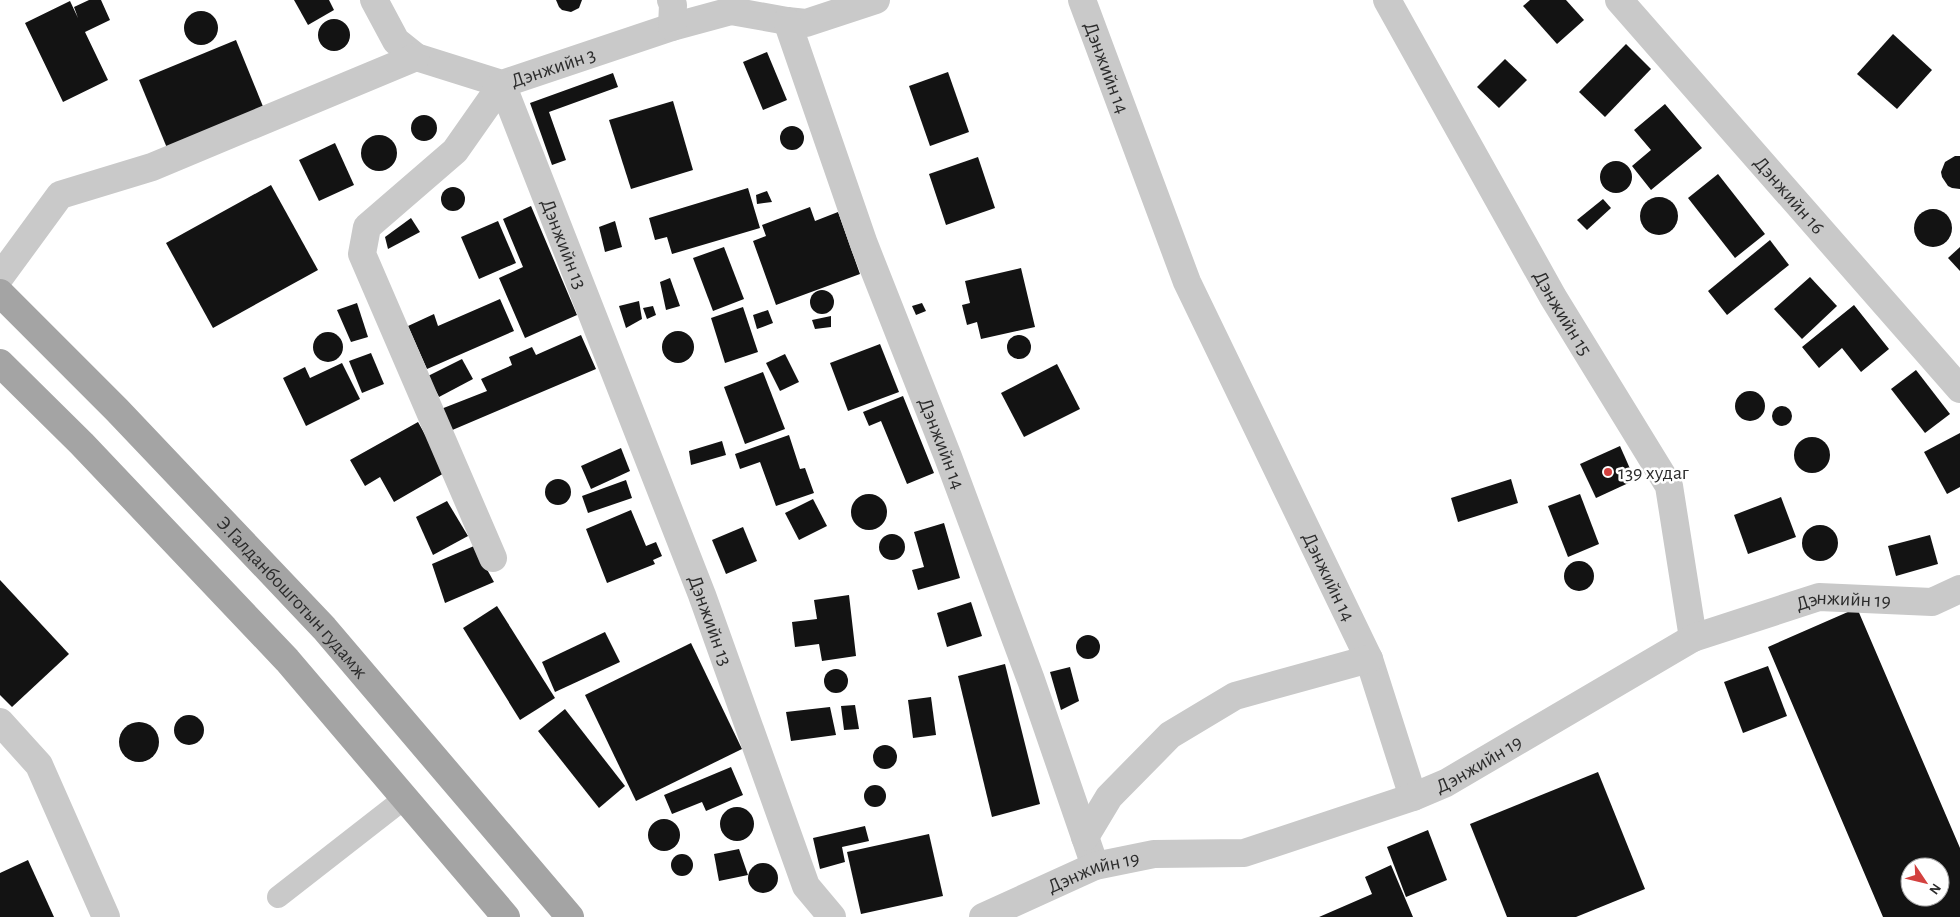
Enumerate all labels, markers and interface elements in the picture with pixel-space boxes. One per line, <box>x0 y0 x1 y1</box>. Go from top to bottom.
street label: Дэнжийн 14 <box>1080 19 1132 116</box>
street label: Дэнжийн 3 <box>508 44 598 91</box>
street label: Дэнжийн 16 <box>1750 153 1828 238</box>
street label: Дэнжийн 13 <box>537 196 590 292</box>
street label: Дэнжийн 15 <box>1529 267 1595 359</box>
street label: Дэнжийн 14 <box>915 395 968 492</box>
place label: 139 худаг <box>1618 463 1689 483</box>
marker: 139 худаг <box>1602 466 1614 478</box>
street label: Э.Галданбошготын гудамж <box>213 513 371 683</box>
street label: Дэнжийн 14 <box>1298 529 1358 625</box>
street label: Дэнжийн 13 <box>684 572 735 669</box>
street label: Дэнжийн 19 <box>1793 588 1891 615</box>
street label: Дэнжийн 19 <box>1433 732 1526 797</box>
street label: Дэнжийн 19 <box>1045 848 1141 897</box>
north arrow <box>1900 857 1950 907</box>
text: N <box>1926 881 1943 897</box>

